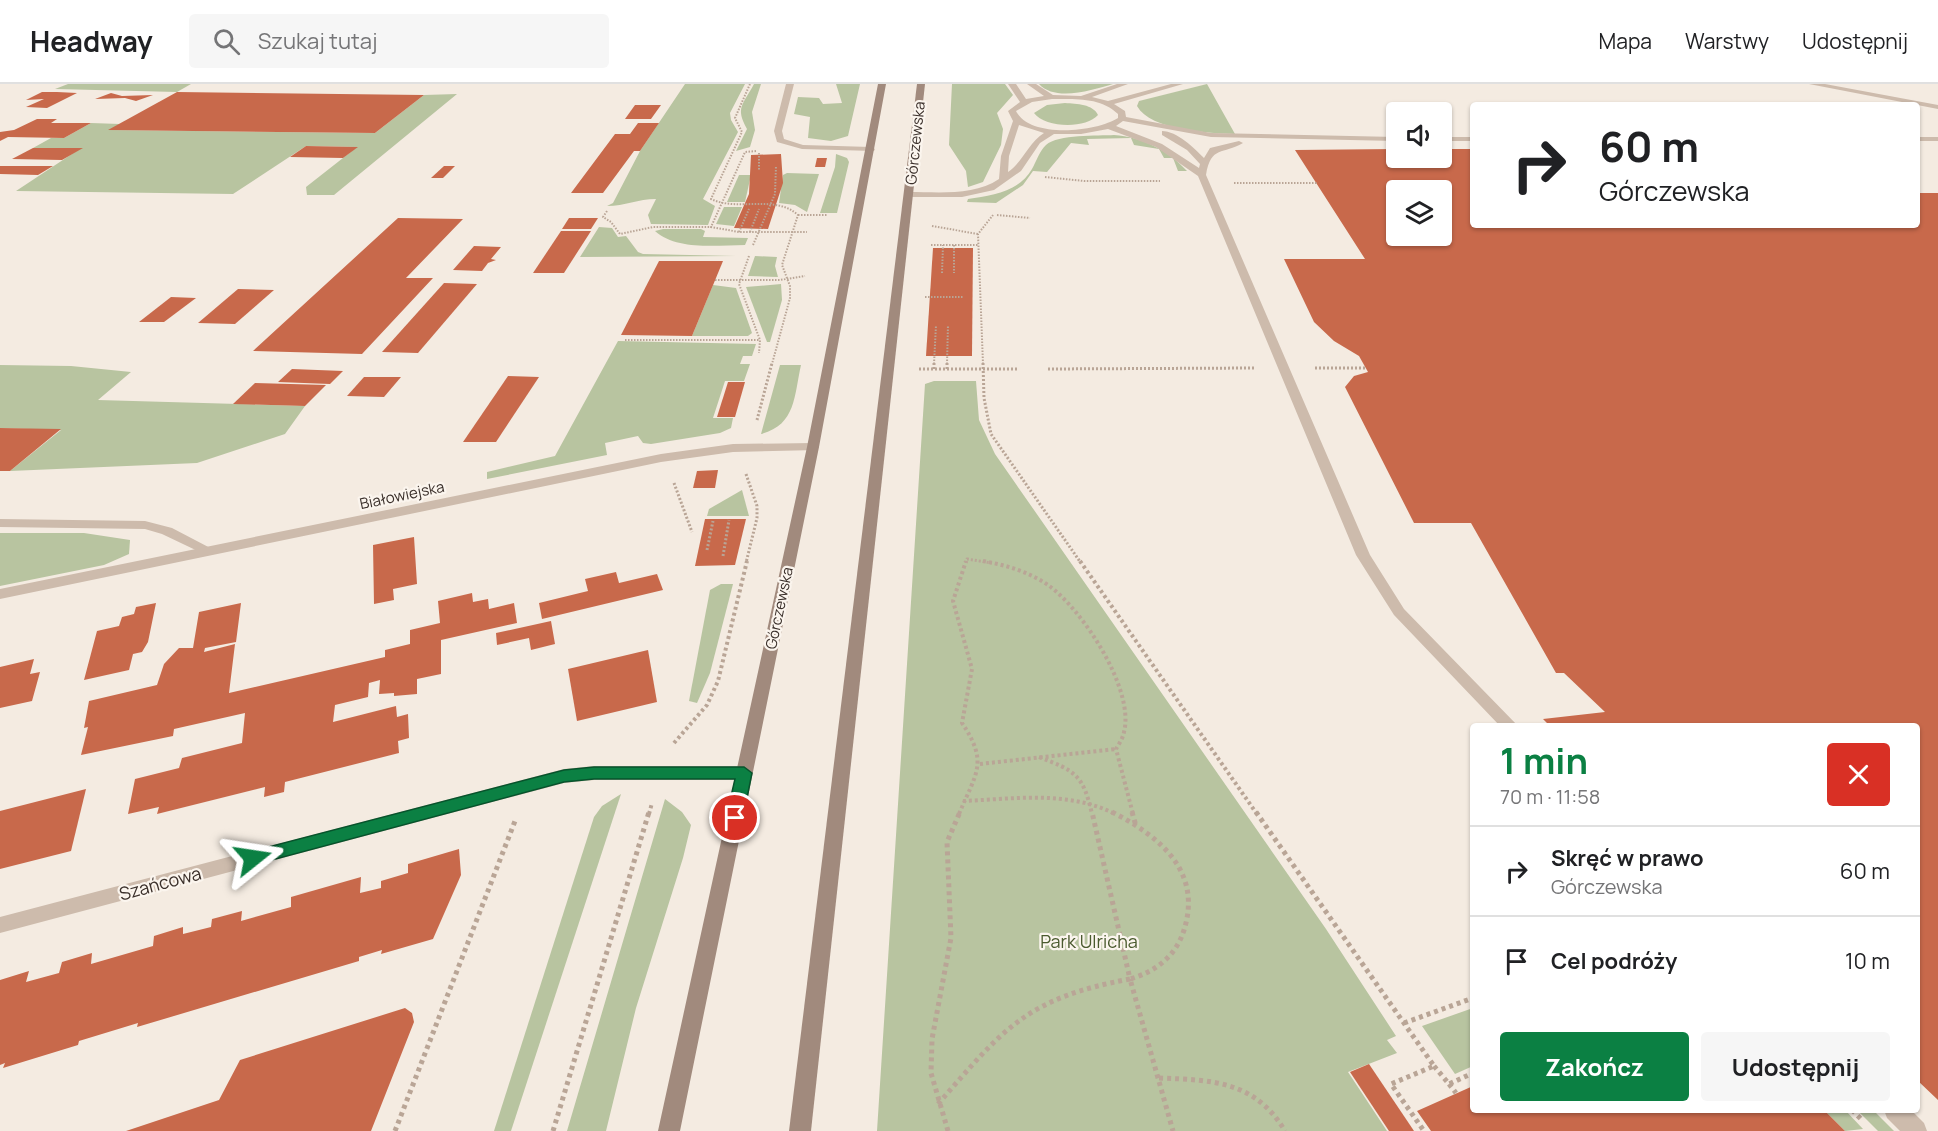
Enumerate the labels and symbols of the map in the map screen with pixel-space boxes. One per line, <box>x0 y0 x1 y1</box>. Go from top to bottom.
street label: Górczewska <box>900 100 930 186</box>
street label: Białowiejska <box>358 476 446 514</box>
street label: Górczewska <box>760 565 798 651</box>
pin <box>709 792 760 843</box>
position arrow <box>221 826 285 890</box>
street label: Szańcowa <box>116 861 204 905</box>
park label: Park Ulricha <box>1040 929 1138 953</box>

